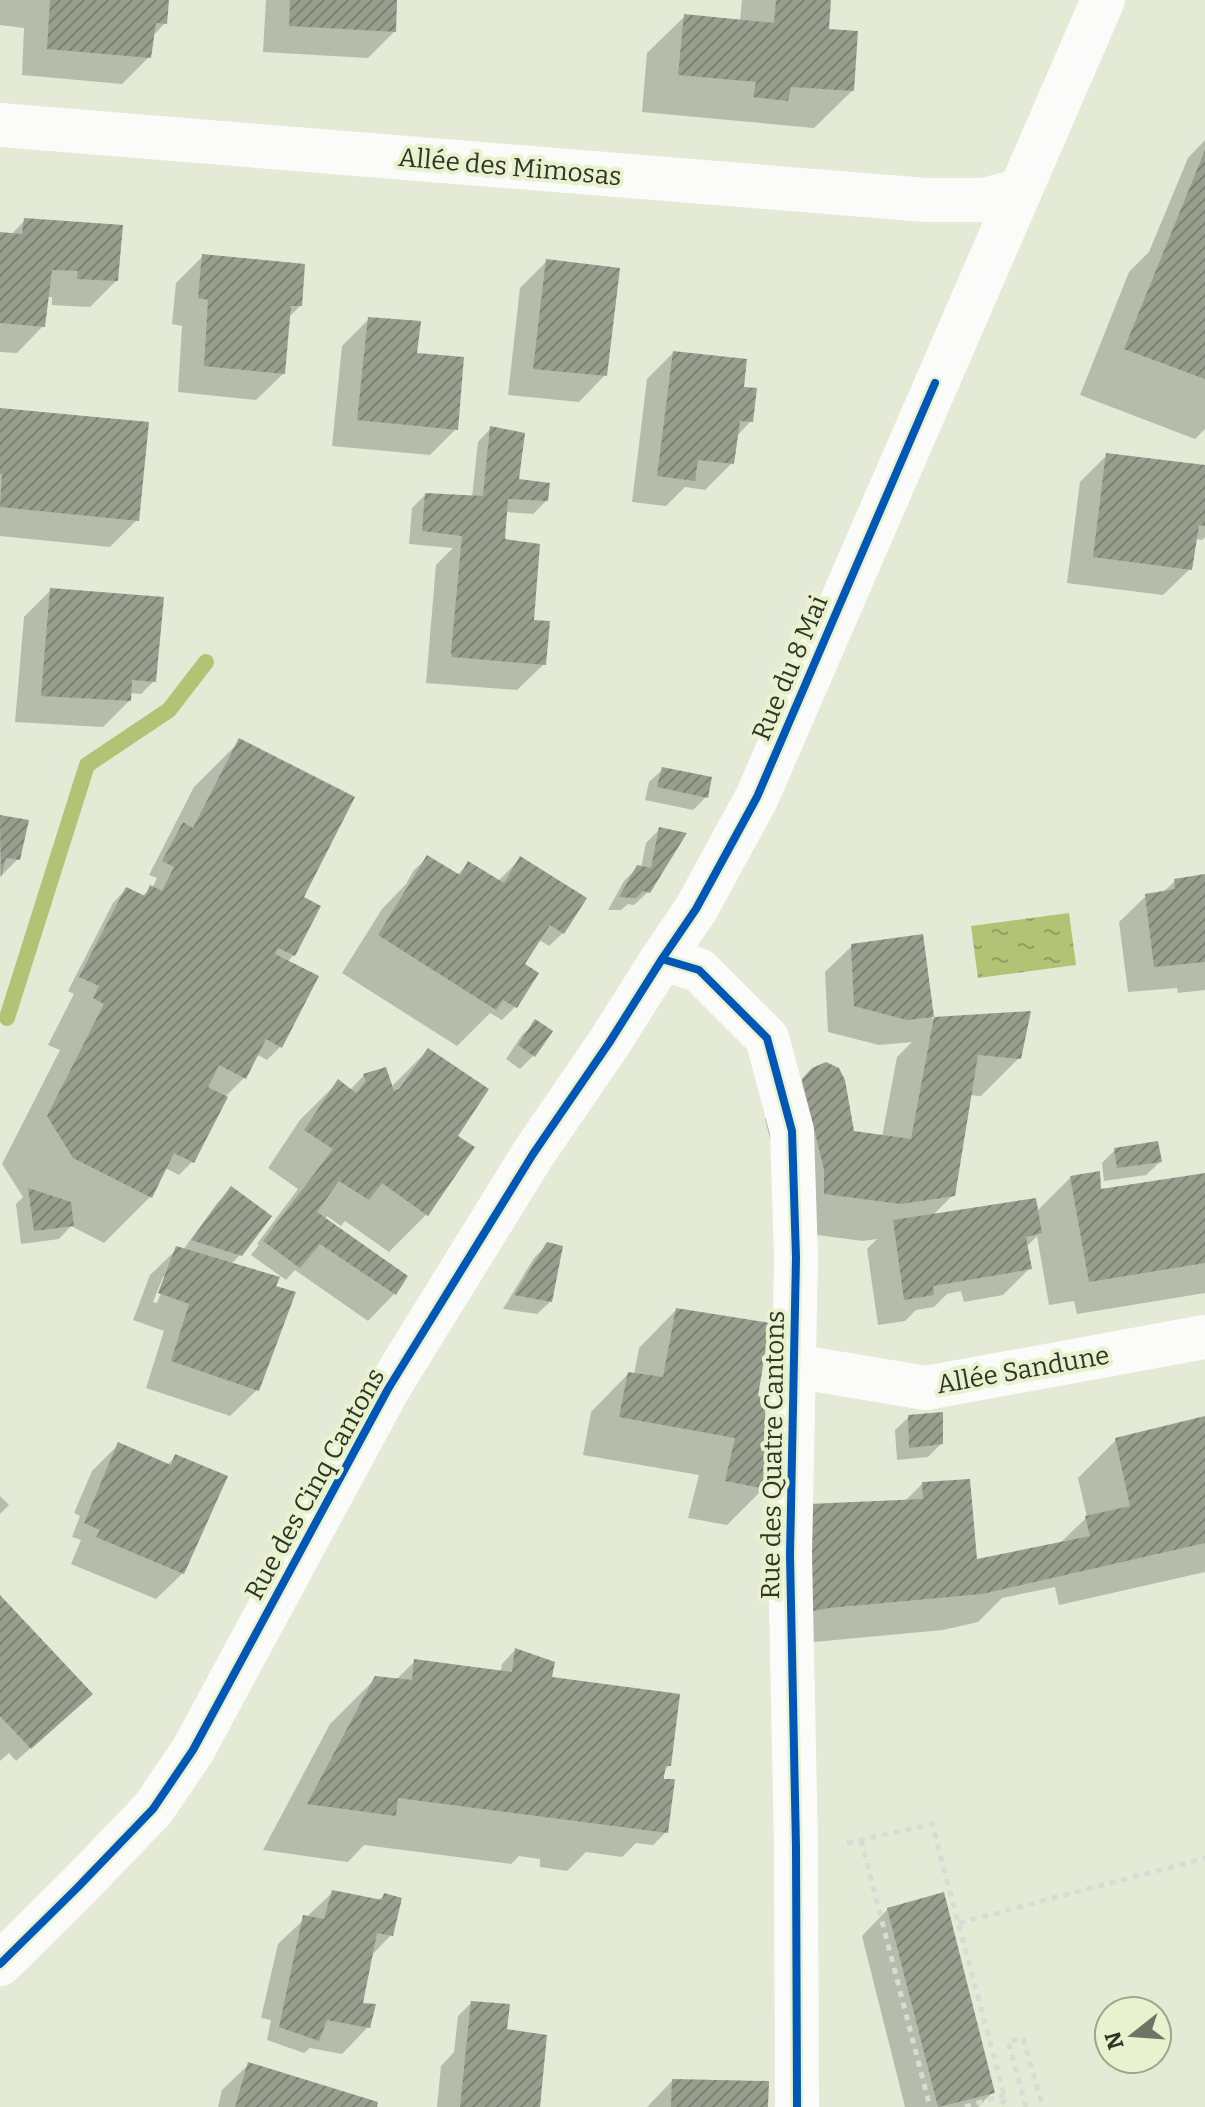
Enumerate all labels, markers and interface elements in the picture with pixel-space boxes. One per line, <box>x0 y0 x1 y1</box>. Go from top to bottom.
street label: Allée des Mimosas <box>397 142 623 192</box>
street label: Rue du 8 Mai <box>746 591 835 745</box>
street label: Rue des Quatre Cantons <box>755 1310 791 1600</box>
street label: Allée Sandune <box>934 1340 1112 1400</box>
street label: Rue des Cinq Cantons <box>238 1363 392 1605</box>
north arrow <box>1093 1995 1173 2075</box>
text: N <box>1099 2029 1130 2053</box>

